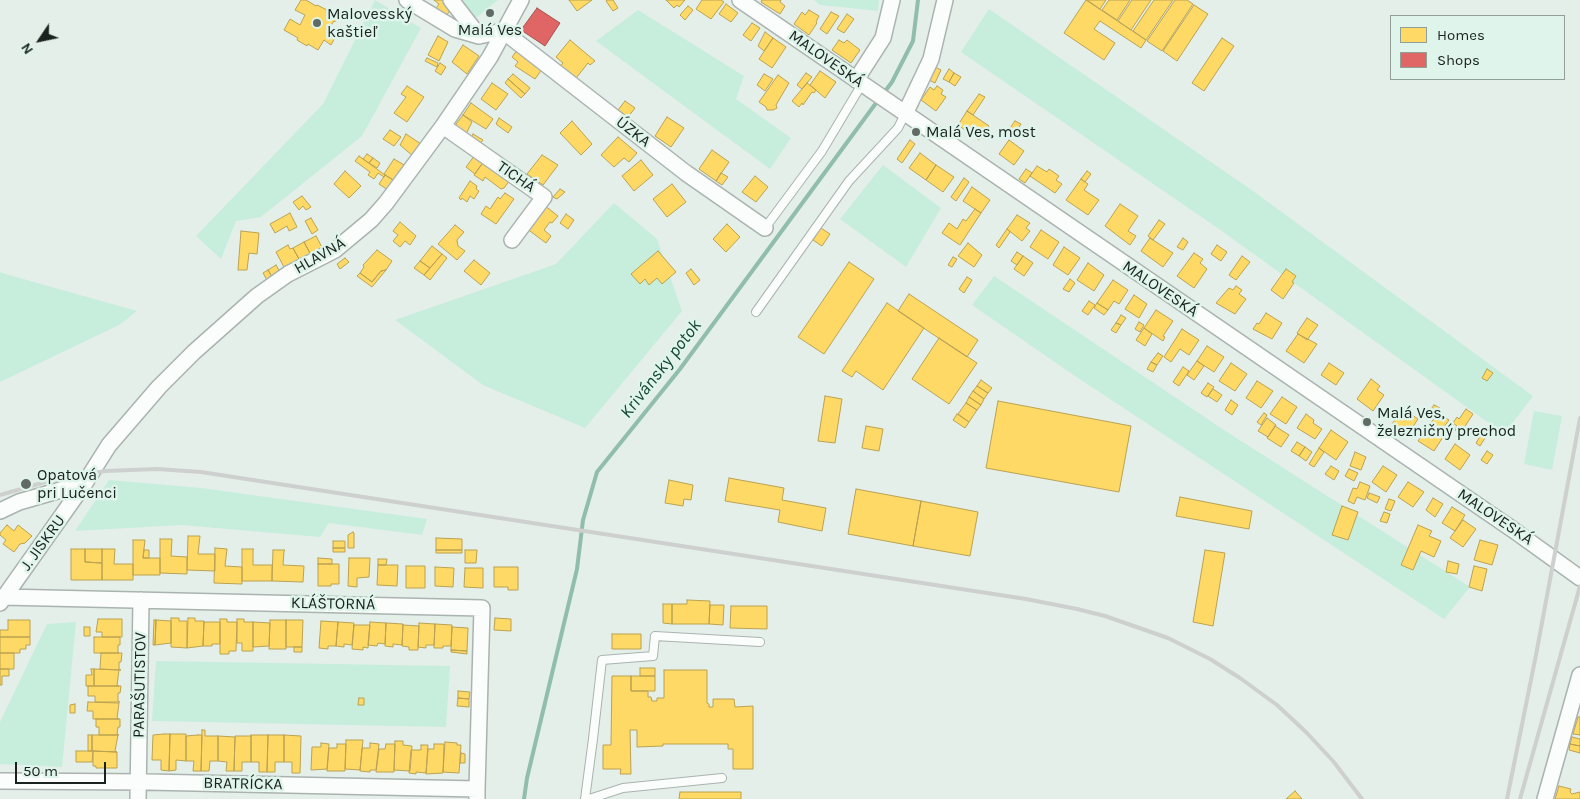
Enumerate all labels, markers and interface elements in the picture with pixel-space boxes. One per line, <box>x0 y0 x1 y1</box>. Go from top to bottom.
place label: Malovesský kaštieľ <box>327 4 412 42</box>
marker: Malá Ves <box>484 7 496 19</box>
north arrow <box>15 15 65 65</box>
legend <box>1390 15 1565 80</box>
marker: Malovesský kaštieľ <box>311 17 323 29</box>
place label: Malá Ves <box>458 20 522 40</box>
street label: MALOVESKÁ <box>785 26 867 92</box>
text: Homes <box>1437 26 1485 44</box>
text: N <box>17 40 37 58</box>
text: Shops <box>1437 51 1480 69</box>
street label: ÚZKA <box>612 112 654 152</box>
place label: Malá Ves, most <box>926 122 1036 142</box>
marker: Malá Ves, most <box>910 126 922 138</box>
street label: TICHÁ <box>493 157 539 197</box>
street label: HLAVNÁ <box>291 234 349 278</box>
street label: MALOVESKÁ <box>1119 257 1201 321</box>
water label: Krivánsky potok <box>616 315 706 423</box>
place label: Malá Ves, železničný prechod <box>1377 403 1516 441</box>
marker: Malá Ves, železničný prechod <box>1361 416 1373 428</box>
place label: Opatová pri Lučenci <box>37 465 117 503</box>
marker: Opatová pri Lučenci <box>19 477 33 491</box>
street label: MALOVESKÁ <box>1454 485 1536 549</box>
street label: J. JISKRU <box>17 512 69 574</box>
street label: KLÁŠTORNÁ <box>291 594 375 614</box>
street label: PARAŠUTISTOV <box>129 632 151 738</box>
scale bar <box>18 752 109 784</box>
text: 50 m <box>23 762 58 780</box>
street label: BRATRÍCKA <box>203 774 283 794</box>

